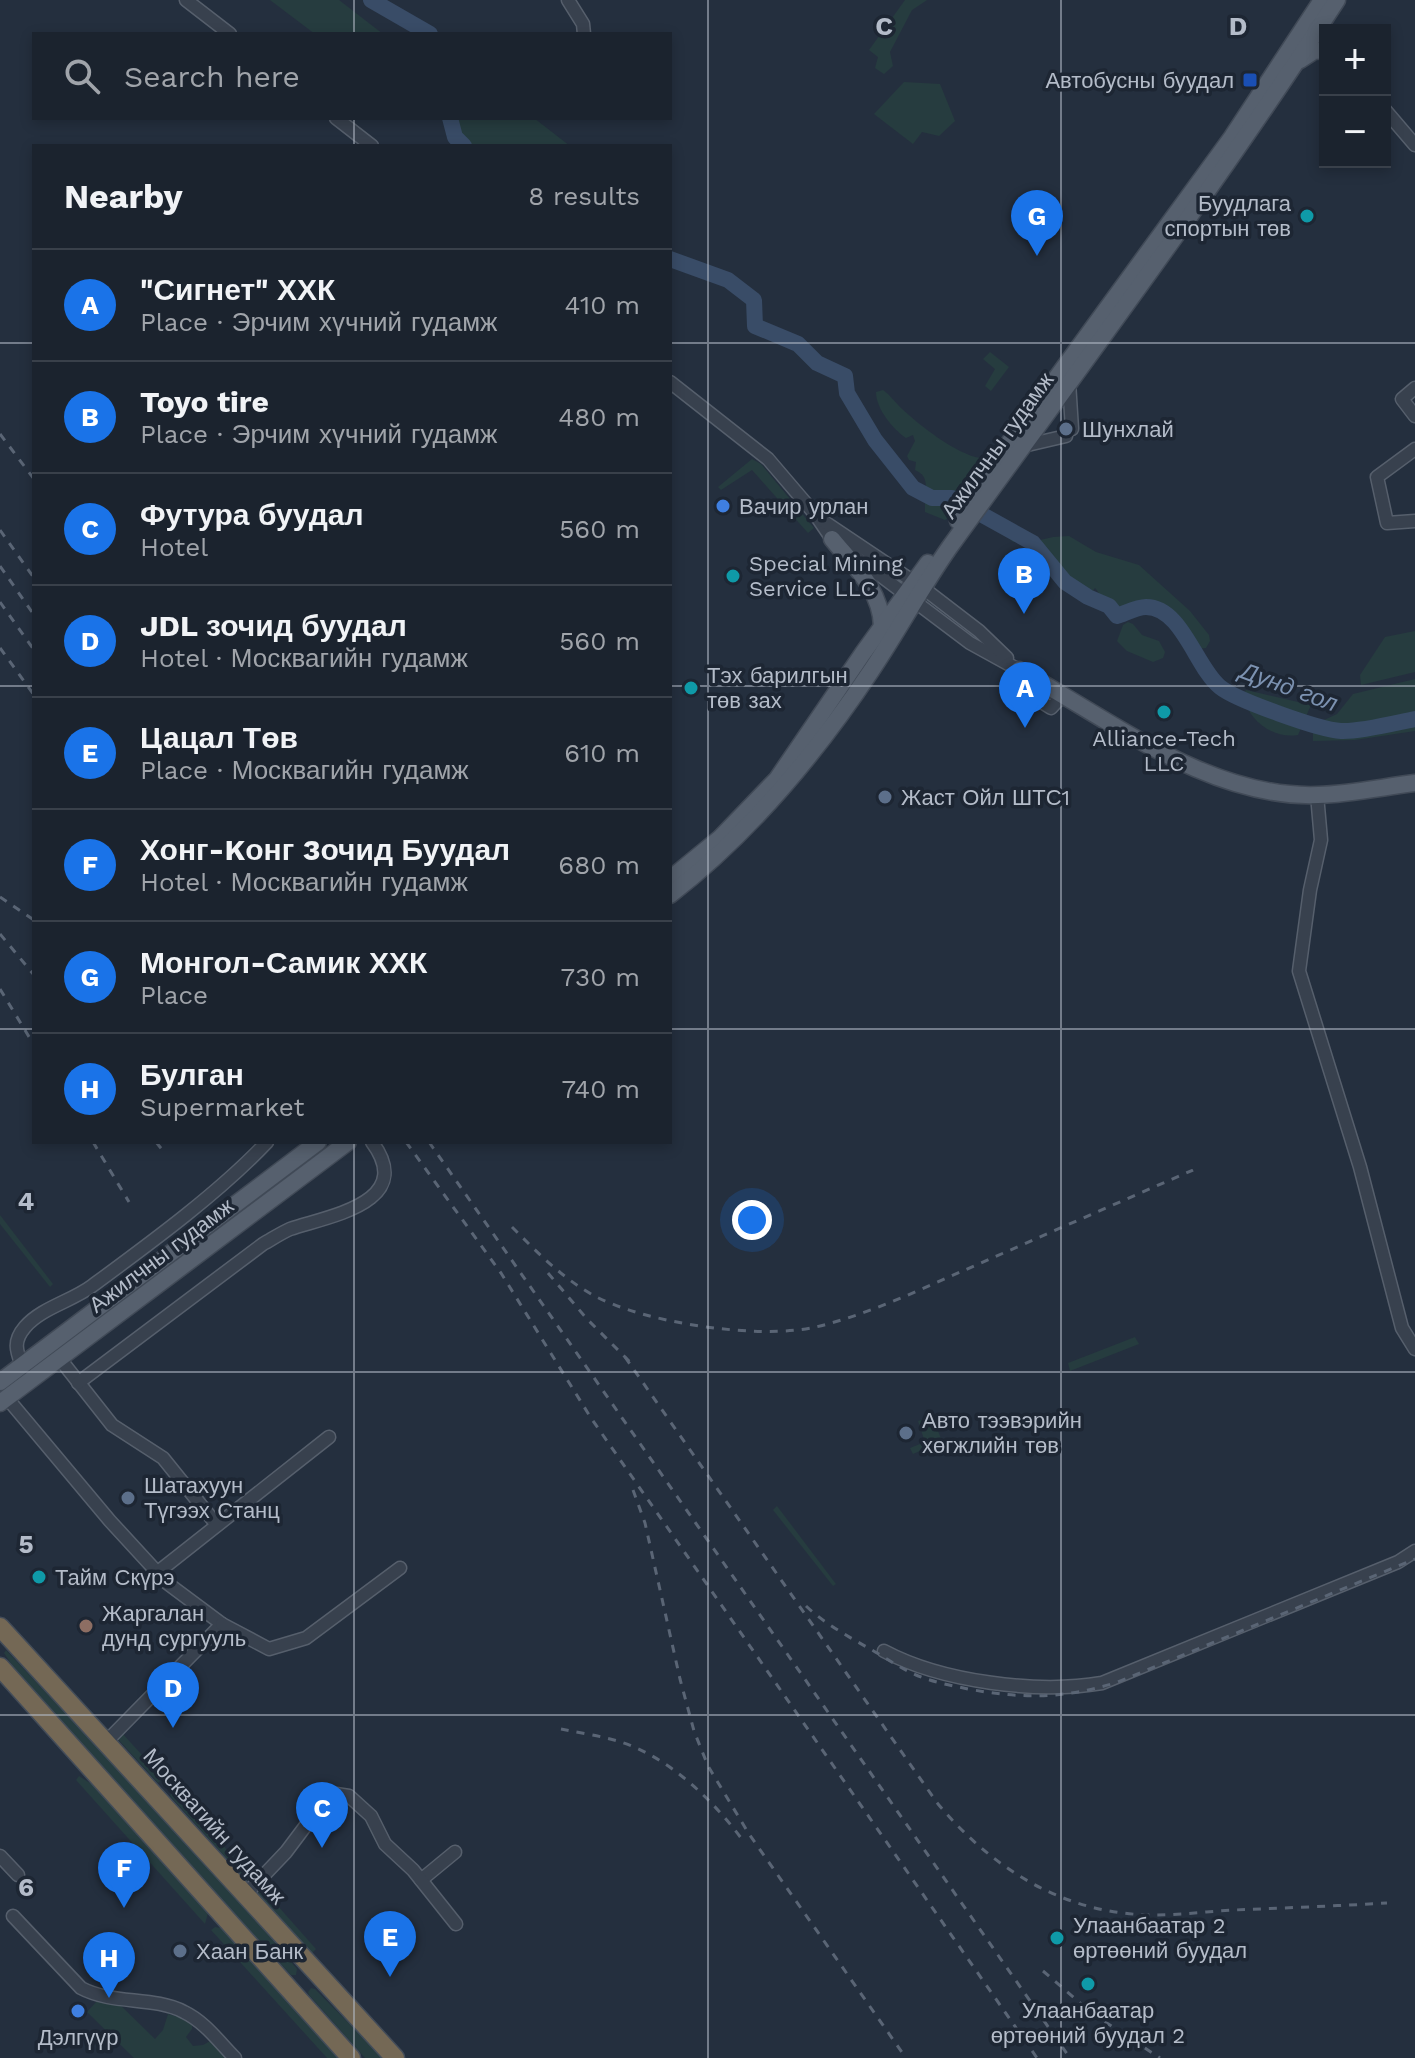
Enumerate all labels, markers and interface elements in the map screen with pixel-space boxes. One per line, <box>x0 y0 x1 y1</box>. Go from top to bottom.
text: C <box>875 11 893 41</box>
text: D <box>1229 11 1247 41</box>
map controls <box>1319 24 1391 168</box>
button: + <box>1319 24 1391 96</box>
search box <box>32 32 672 120</box>
icon: search <box>60 54 104 98</box>
text: Search here <box>124 59 300 94</box>
place label: Автобусны буудал <box>1045 68 1234 93</box>
marker: Автобусны буудал <box>1241 71 1259 89</box>
button: − <box>1319 96 1391 168</box>
text: Nearby <box>64 176 183 216</box>
text: 8 results <box>528 181 640 211</box>
pin: G <box>1011 190 1063 256</box>
place label: Буудлага спортын төв <box>1165 191 1292 241</box>
marker: Буудлага спортын төв <box>1298 207 1316 225</box>
text: "Сигнет" ХХК <box>140 272 335 307</box>
text: A <box>81 290 99 320</box>
text: 410 m <box>565 290 640 320</box>
text: Place · Эрчим хүчний гудамж <box>140 307 497 337</box>
street label: Ажилчны гудамж <box>936 367 1059 523</box>
text: Toyo tire <box>140 384 269 419</box>
text: B <box>81 402 99 432</box>
text: 480 m <box>558 402 640 432</box>
place label: Шунхлай <box>1082 417 1174 442</box>
text: Place · Эрчим хүчний гудамж <box>140 419 497 449</box>
marker: Шунхлай <box>1057 420 1075 438</box>
place label: Вачир урлан <box>739 494 868 519</box>
text: Футура буудал <box>140 497 364 532</box>
marker: Вачир урлан <box>714 497 732 515</box>
text: C <box>81 514 99 544</box>
text: 560 m <box>559 514 640 544</box>
text: Hotel <box>140 532 208 562</box>
pin: B <box>998 548 1050 614</box>
place label: Special Mining Service LLC <box>749 551 903 601</box>
marker: Special Mining Service LLC <box>724 567 742 585</box>
text: JDL зочид буудал <box>140 608 407 643</box>
text: D <box>81 626 99 656</box>
text: 560 m <box>559 626 640 656</box>
text: Hotel · Москвагийн гудамж <box>140 643 468 673</box>
water label: Дунд гол <box>1234 655 1342 718</box>
pin: A <box>999 662 1051 728</box>
place label: Тэх барилгын төв зах <box>707 663 848 713</box>
marker: Тэх барилгын төв зах <box>682 679 700 697</box>
marker: Alliance-Tech LLC <box>1155 703 1173 721</box>
text: Цацал Төв <box>140 720 298 755</box>
place label: Alliance-Tech LLC <box>1092 726 1236 776</box>
text: E <box>82 738 98 768</box>
text: 610 m <box>564 738 640 768</box>
text: Place · Москвагийн гудамж <box>140 755 469 785</box>
place label: Жаст Ойл ШТС1 <box>901 785 1070 810</box>
marker: Жаст Ойл ШТС1 <box>876 788 894 806</box>
text: Хонг-Kонг 3очид Буудал <box>140 832 510 867</box>
text: F <box>82 850 98 880</box>
text: 680 m <box>558 850 640 880</box>
text: Hotel · Москвагийн гудамж <box>140 867 468 897</box>
text: Монгол-Самик ХХК <box>140 945 427 980</box>
text: G <box>81 962 99 992</box>
text: 730 m <box>560 962 640 992</box>
text: Place <box>140 980 208 1010</box>
text: Булган <box>140 1057 244 1092</box>
text: H <box>80 1074 100 1104</box>
text: 740 m <box>561 1074 640 1104</box>
text: Supermarket <box>140 1092 304 1122</box>
text: 4 <box>18 1186 35 1216</box>
street label: Ажилчны гудамж <box>84 1193 239 1318</box>
your location <box>732 1200 772 1240</box>
place label: Авто тээвэрийн хөгжлийн төв <box>922 1408 1082 1458</box>
marker: Авто тээвэрийн хөгжлийн төв <box>897 1424 915 1442</box>
place label: Шатахуун Түгээх Станц <box>144 1473 280 1523</box>
marker: Шатахуун Түгээх Станц <box>119 1489 137 1507</box>
text: 5 <box>18 1529 34 1559</box>
place label: Тайм Скүрэ <box>55 1565 175 1590</box>
marker: Тайм Скүрэ <box>30 1568 48 1586</box>
place label: Жаргалан дунд сургууль <box>102 1601 246 1651</box>
marker: Жаргалан дунд сургууль <box>77 1617 95 1635</box>
pin: D <box>147 1662 199 1728</box>
street label: Москвагийн гудамж <box>138 1743 291 1909</box>
pin: C <box>296 1782 348 1848</box>
pin: F <box>98 1842 150 1908</box>
text: 6 <box>18 1872 34 1902</box>
pin: E <box>364 1911 416 1977</box>
place label: Улаанбаатар 2 өртөөний буудал <box>1073 1913 1247 1963</box>
marker: Улаанбаатар 2 өртөөний буудал <box>1048 1929 1066 1947</box>
pin: H <box>83 1932 135 1998</box>
place label: Хаан Банк <box>196 1939 304 1964</box>
marker: Хаан Банк <box>171 1942 189 1960</box>
marker: Улаанбаатар өртөөний буудал 2 <box>1079 1975 1097 1993</box>
place label: Улаанбаатар өртөөний буудал 2 <box>991 1998 1185 2048</box>
marker: Дэлгүүр <box>69 2002 87 2020</box>
place label: Дэлгүүр <box>38 2025 118 2050</box>

